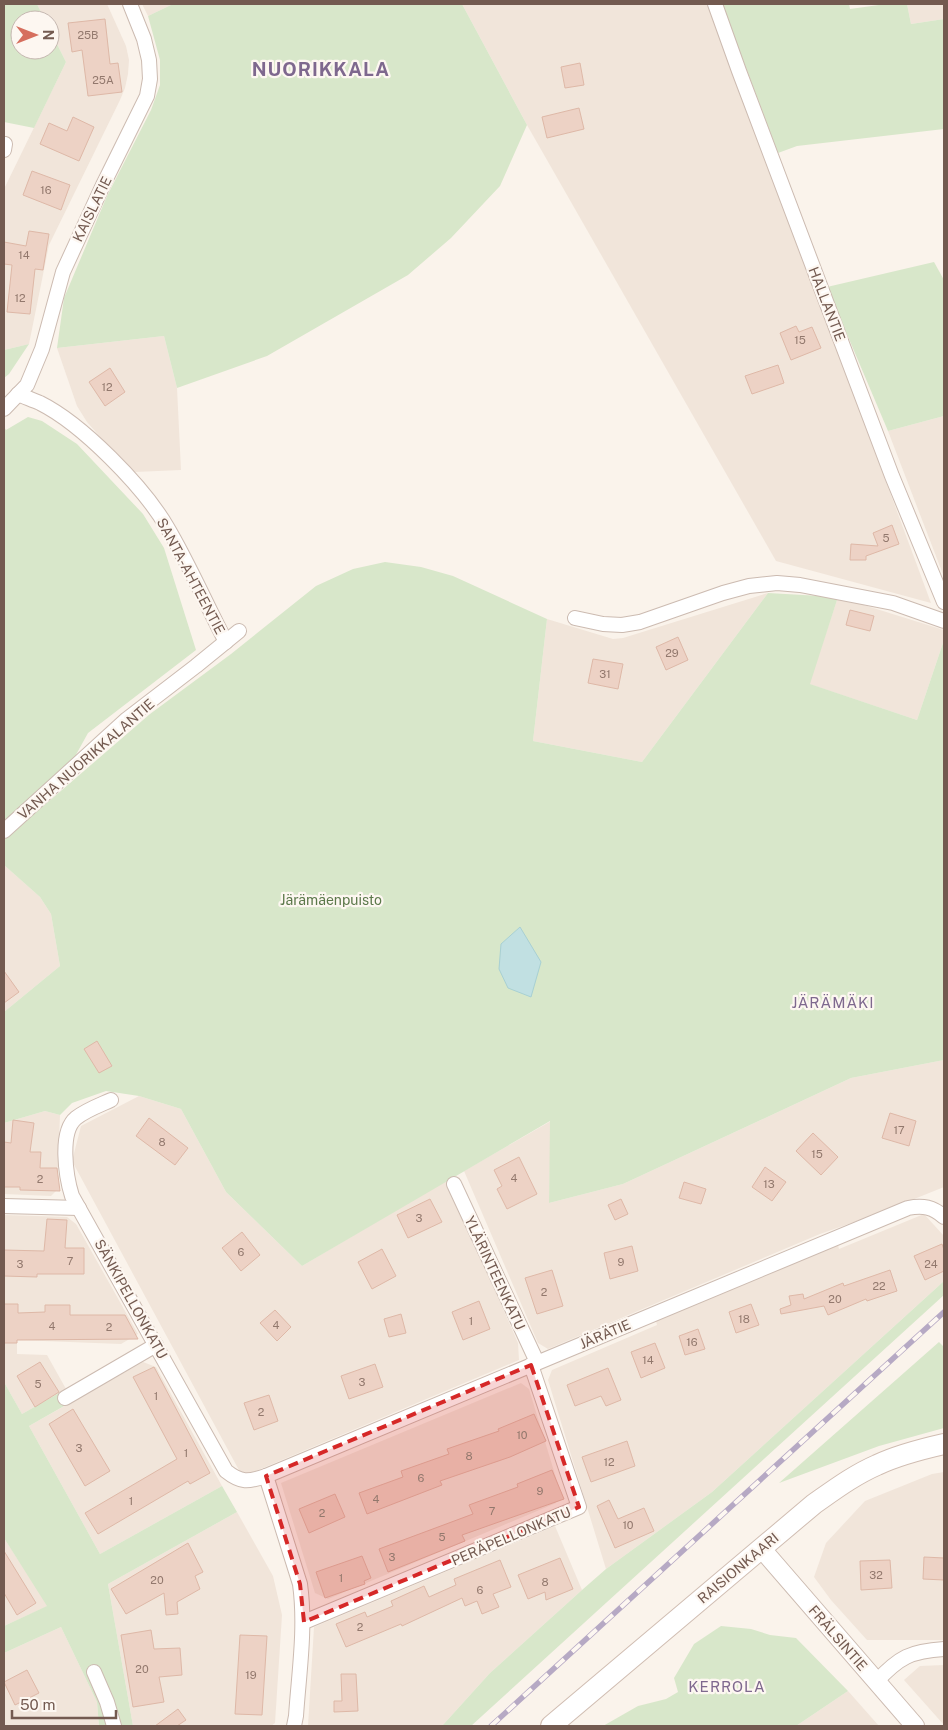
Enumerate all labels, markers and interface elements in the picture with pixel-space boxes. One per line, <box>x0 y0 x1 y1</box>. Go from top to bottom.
north arrow <box>10 10 60 60</box>
house number: 25B <box>78 29 98 41</box>
text: N <box>40 30 56 40</box>
district label: NUORIKKALA <box>252 58 390 80</box>
house number: 25A <box>92 74 114 86</box>
street label: KAISLATIE <box>69 174 115 244</box>
house number: 16 <box>40 184 52 196</box>
house number: 14 <box>18 249 30 261</box>
street label: HALLANTIE <box>805 264 849 344</box>
house number: 12 <box>14 292 26 304</box>
house number: 15 <box>794 334 806 346</box>
house number: 12 <box>101 381 113 393</box>
street label: SANTA-AHTEENTIE <box>154 515 228 637</box>
house number: 5 <box>882 532 890 544</box>
house number: 29 <box>665 647 679 659</box>
house number: 31 <box>599 668 611 680</box>
street label: VANHA NUORIKKALANTIE <box>15 695 157 823</box>
park label: Järämäenpuisto <box>280 892 382 908</box>
district label: JÄRÄMÄKI <box>791 993 875 1011</box>
house number: 17 <box>893 1124 905 1136</box>
house number: 8 <box>158 1136 166 1148</box>
house number: 15 <box>811 1148 823 1160</box>
house number: 4 <box>511 1172 518 1184</box>
house number: 2 <box>37 1173 44 1185</box>
house number: 13 <box>763 1178 775 1190</box>
house number: 3 <box>416 1212 423 1224</box>
street label: YLÄRINTEENKATU <box>462 1213 530 1332</box>
street label: SÄNKIPELLONKATU <box>91 1235 172 1362</box>
house number: 6 <box>238 1246 245 1258</box>
house number: 7 <box>67 1255 74 1267</box>
house number: 9 <box>618 1256 625 1268</box>
house number: 3 <box>17 1258 24 1270</box>
house number: 24 <box>924 1258 938 1270</box>
house number: 22 <box>872 1280 886 1292</box>
house number: 2 <box>541 1286 548 1298</box>
house number: 20 <box>828 1293 842 1305</box>
house number: 18 <box>738 1313 750 1325</box>
street label: JÄRÄTIE <box>576 1314 633 1352</box>
house number: 1 <box>469 1315 473 1327</box>
house number: 4 <box>273 1319 280 1331</box>
house number: 4 <box>49 1320 56 1332</box>
house number: 2 <box>106 1321 113 1333</box>
house number: 16 <box>686 1336 698 1348</box>
house number: 14 <box>642 1354 654 1366</box>
house number: 3 <box>359 1376 366 1388</box>
house number: 5 <box>34 1378 42 1390</box>
house number: 1 <box>154 1390 158 1402</box>
house number: 2 <box>258 1406 265 1418</box>
house number: 10 <box>516 1429 528 1441</box>
house number: 3 <box>76 1442 83 1454</box>
house number: 1 <box>184 1447 188 1459</box>
house number: 8 <box>465 1450 473 1462</box>
house number: 12 <box>603 1456 615 1468</box>
house number: 6 <box>418 1472 425 1484</box>
house number: 9 <box>537 1485 544 1497</box>
house number: 4 <box>373 1493 380 1505</box>
house number: 1 <box>129 1495 133 1507</box>
street label: PERÄPELLONKATU <box>448 1502 573 1568</box>
house number: 7 <box>489 1505 496 1517</box>
house number: 2 <box>319 1507 326 1519</box>
house number: 10 <box>622 1519 634 1531</box>
street label: RAISIONKAARI <box>694 1530 782 1606</box>
house number: 5 <box>438 1531 446 1543</box>
house number: 3 <box>389 1551 396 1563</box>
house number: 32 <box>869 1569 883 1581</box>
house number: 1 <box>339 1572 343 1584</box>
house number: 20 <box>150 1574 164 1586</box>
house number: 8 <box>541 1576 549 1588</box>
house number: 6 <box>477 1584 484 1596</box>
street label: FRÄLSINTIE <box>805 1601 872 1674</box>
house number: 2 <box>357 1621 364 1633</box>
house number: 20 <box>135 1663 149 1675</box>
house number: 19 <box>245 1669 257 1681</box>
district label: KERROLA <box>688 1678 766 1695</box>
scale bar <box>12 1688 116 1720</box>
text: 50 m <box>20 1696 55 1713</box>

